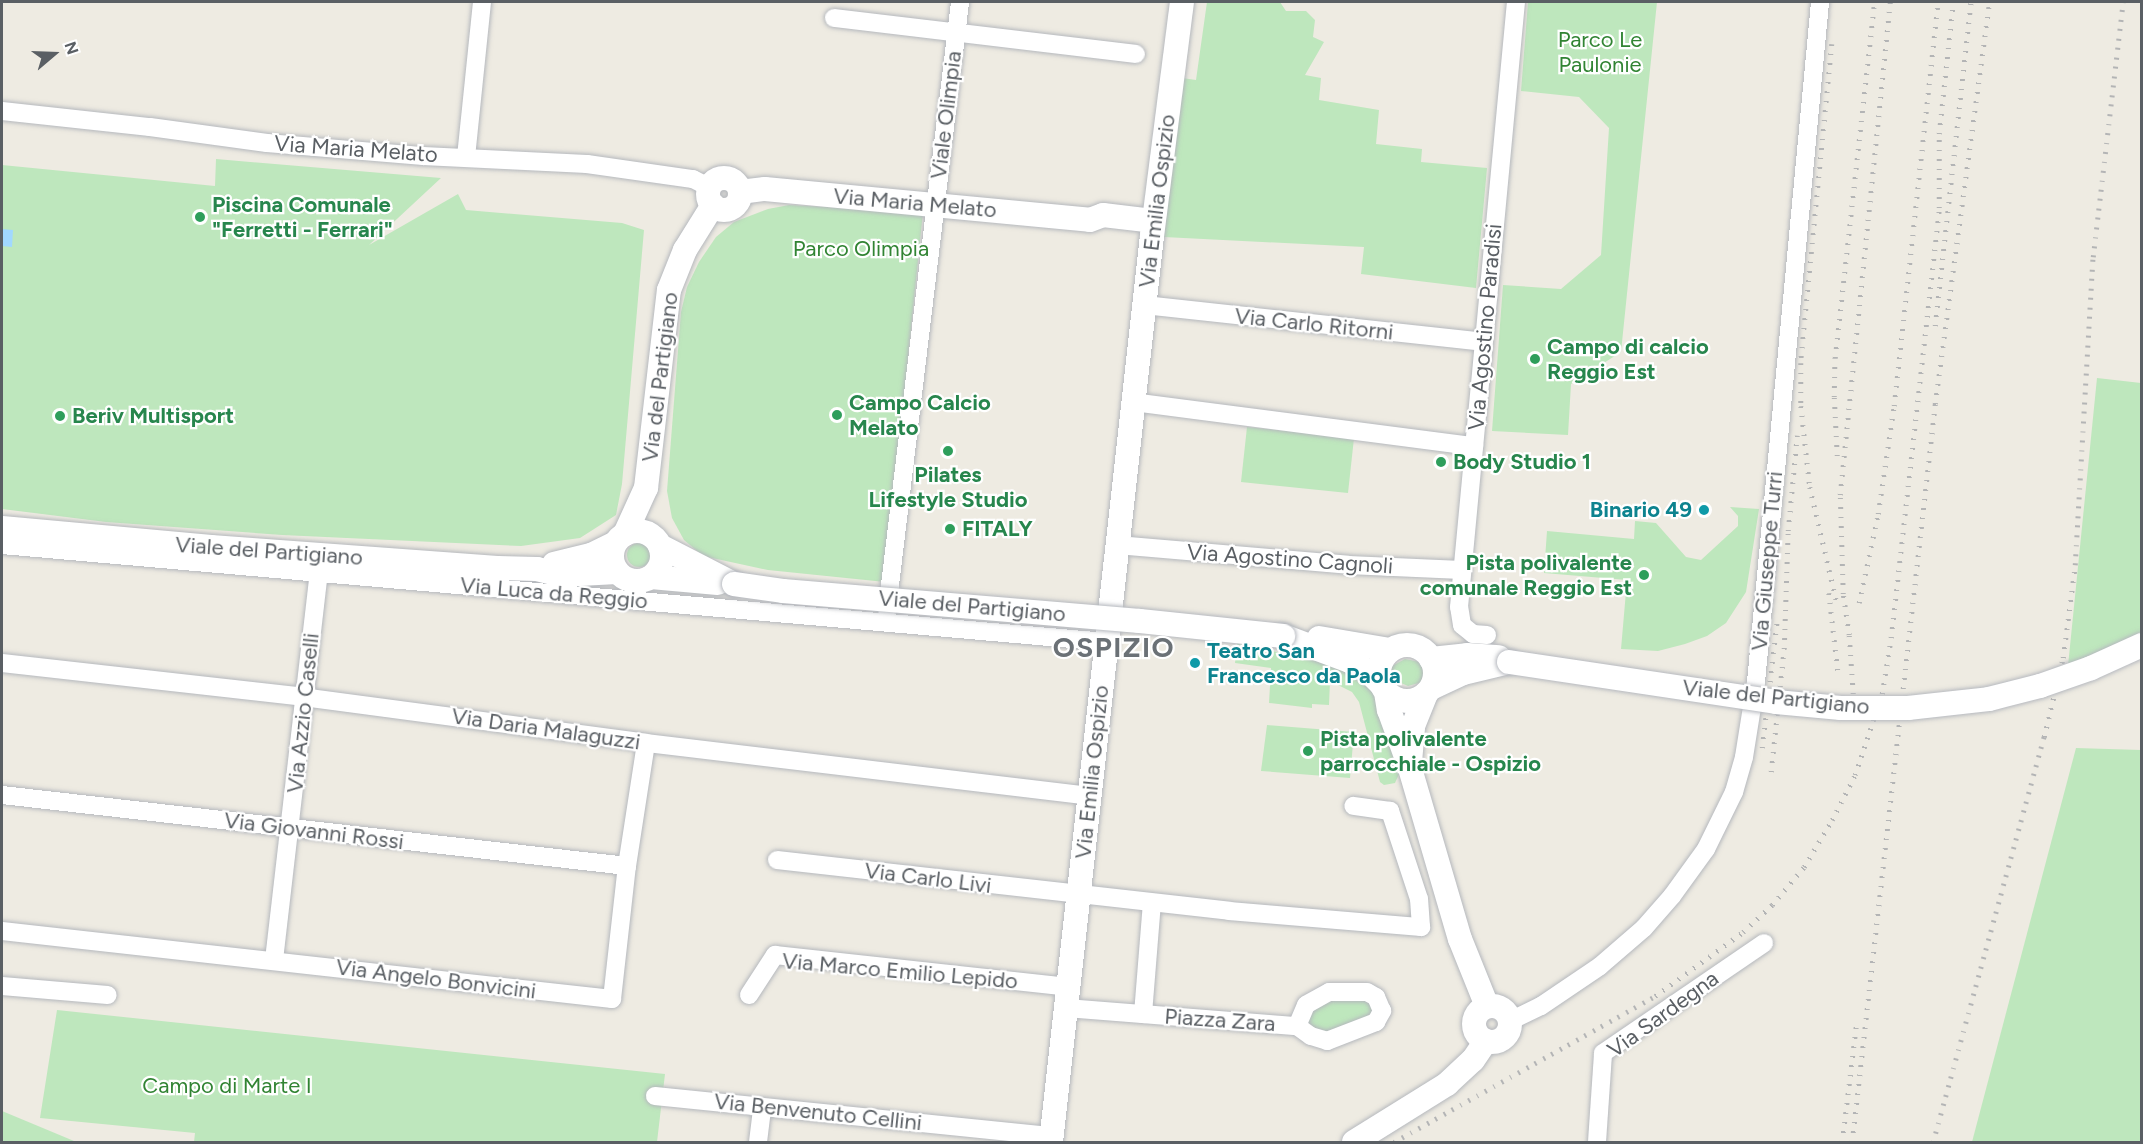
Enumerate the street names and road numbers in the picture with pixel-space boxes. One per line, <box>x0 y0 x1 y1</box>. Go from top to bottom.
street label: Viale Olimpia <box>925 49 967 181</box>
street label: Via Emilia Ospizio <box>1133 113 1181 289</box>
street label: Via Maria Melato <box>273 130 439 168</box>
street label: Via Maria Melato <box>832 183 998 223</box>
street label: Via Agostino Paradisi <box>1463 223 1507 431</box>
street label: Via del Partigiano <box>636 291 684 463</box>
street label: Via Carlo Ritorni <box>1233 303 1395 345</box>
street label: Via Giuseppe Turri <box>1746 470 1788 652</box>
street label: Viale del Partigiano <box>174 531 364 571</box>
street label: Via Agostino Cagnoli <box>1186 539 1394 579</box>
street label: Via Luca da Reggio <box>459 572 649 614</box>
street label: Viale del Partigiano <box>877 585 1067 627</box>
street label: Via Azzio Caselli <box>281 632 325 794</box>
street label: Viale del Partigiano <box>1681 674 1871 720</box>
street label: Via Emilia Ospizio <box>1070 684 1114 860</box>
street label: Via Daria Malaguzzi <box>450 703 642 755</box>
street label: Via Giovanni Rossi <box>223 807 405 855</box>
street label: Via Carlo Livi <box>863 857 993 899</box>
street label: Via Marco Emilio Lepido <box>781 948 1019 994</box>
street label: Via Angelo Bonvicini <box>334 954 538 1004</box>
street label: Via Sardegna <box>1602 965 1724 1063</box>
street label: Piazza Zara <box>1164 1003 1276 1037</box>
street label: Via Benvenuto Cellini <box>713 1088 923 1136</box>

